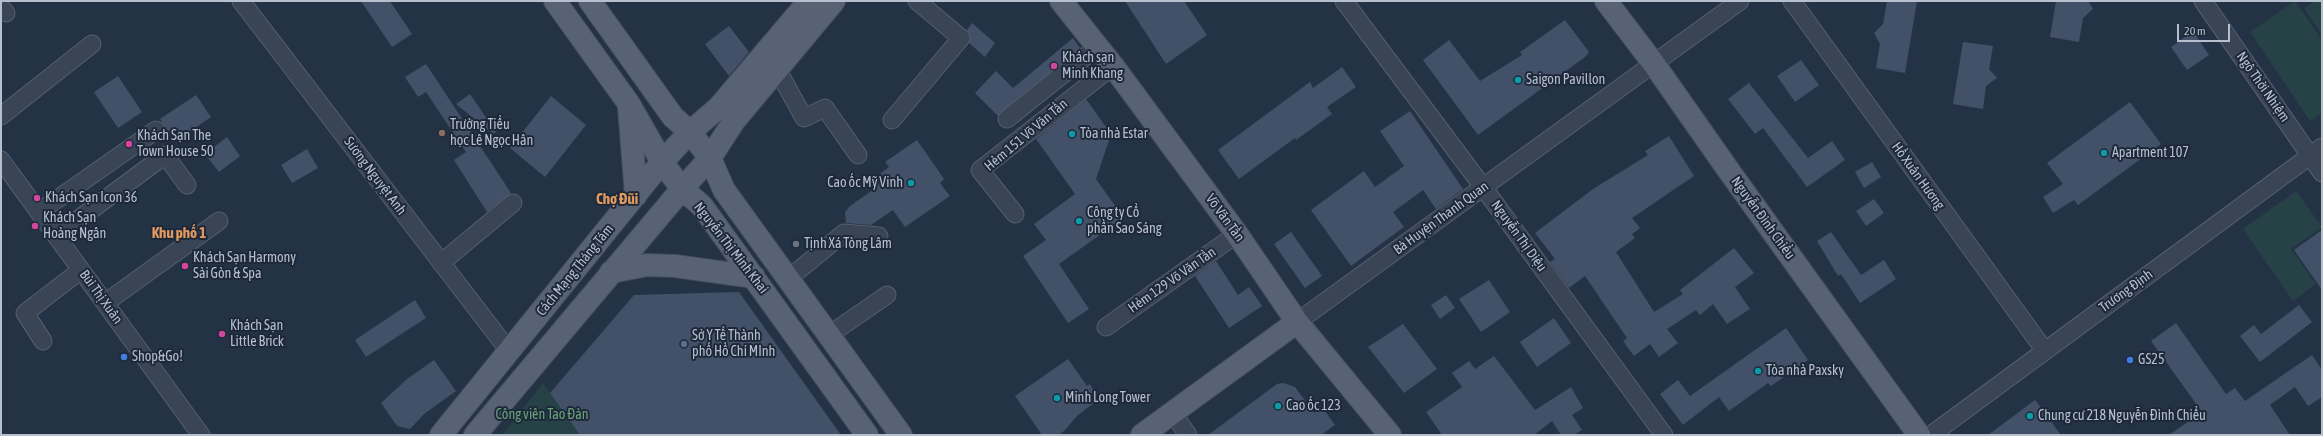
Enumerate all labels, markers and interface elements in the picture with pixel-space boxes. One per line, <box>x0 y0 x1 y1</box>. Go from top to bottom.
scale bar <box>2179 16 2232 42</box>
text: 20 m <box>2184 24 2206 38</box>
street label: Ngô Thời Nhiệm <box>2233 49 2293 125</box>
place label: Khách sạn Minh Khang <box>1062 50 1123 82</box>
marker: Khách sạn Minh Khang <box>1049 61 1059 71</box>
place label: Saigon Pavillon <box>1526 72 1605 88</box>
marker: Saigon Pavillon <box>1513 75 1523 85</box>
street label: Hẻm 151 Võ Văn Tần <box>981 95 1071 175</box>
place label: Trường Tiểu học Lê Ngọc Hân <box>450 117 533 150</box>
place label: Tòa nhà Estar <box>1080 126 1148 142</box>
place label: Khách Sạn The Town House 50 <box>137 128 214 160</box>
marker: Trường Tiểu học Lê Ngọc Hân <box>437 128 447 138</box>
marker: Tòa nhà Estar <box>1067 129 1077 139</box>
street label: Sương Nguyệt Anh <box>340 134 410 218</box>
marker: Khách Sạn The Town House 50 <box>124 139 134 149</box>
street label: Hồ Xuân Hương <box>1888 139 1948 213</box>
place label: Apartment 107 <box>2112 145 2189 161</box>
marker: Apartment 107 <box>2099 148 2109 158</box>
street label: Nguyễn Đình Chiểu <box>1727 174 1799 262</box>
place label: Cao ốc Mỹ Vinh <box>827 175 903 191</box>
marker: Cao ốc Mỹ Vinh <box>906 178 916 188</box>
street label: Bà Huyện Thanh Quan <box>1390 178 1492 258</box>
place label: Khách Sạn Icon 36 <box>45 190 137 206</box>
district label: Chợ Đũi <box>596 190 638 208</box>
street label: Võ Văn Tần <box>1202 191 1248 245</box>
marker: Khách Sạn Icon 36 <box>32 193 42 203</box>
street label: Nguyễn Thị Diệu <box>1488 197 1550 275</box>
street label: Nguyễn Thị Minh Khai <box>690 199 772 297</box>
place label: Công ty Cổ phần Sao Sáng <box>1087 205 1162 238</box>
place label: Khách Sạn Hoàng Ngân <box>43 210 106 242</box>
marker: Công ty Cổ phần Sao Sáng <box>1074 216 1084 226</box>
marker: Khách Sạn Hoàng Ngân <box>30 221 40 231</box>
street label: Cách Mạng Tháng Tám <box>533 221 617 319</box>
district label: Khu phố 1 <box>152 224 206 242</box>
place label: Tịnh Xá Tòng Lâm <box>804 236 892 252</box>
marker: Tịnh Xá Tòng Lâm <box>791 239 801 249</box>
street label: Hẻm 129 Võ Văn Tần <box>1125 244 1219 316</box>
place label: Khách Sạn Harmony Sài Gòn & Spa <box>193 250 296 282</box>
marker: Khách Sạn Harmony Sài Gòn & Spa <box>180 261 190 271</box>
street label: Trương Định <box>2096 266 2156 316</box>
street label: Bùi Thị Xuân <box>76 267 126 327</box>
place label: Khách Sạn Little Brick <box>230 318 284 350</box>
place label: Sở Y Tế Thành phố Hồ Chí MInh <box>692 328 775 360</box>
marker: Khách Sạn Little Brick <box>217 329 227 339</box>
marker: Sở Y Tế Thành phố Hồ Chí MInh <box>679 339 689 349</box>
place label: Shop&Go! <box>132 349 183 365</box>
marker: Shop&Go! <box>119 352 129 362</box>
place label: GS25 <box>2138 352 2164 368</box>
marker: GS25 <box>2125 355 2135 365</box>
place label: Tòa nhà Paxsky <box>1766 363 1844 379</box>
marker: Tòa nhà Paxsky <box>1753 366 1763 376</box>
place label: Minh Long Tower <box>1065 390 1150 406</box>
marker: Minh Long Tower <box>1052 393 1062 403</box>
place label: Cao ốc 123 <box>1286 398 1341 414</box>
marker: Cao ốc 123 <box>1273 401 1283 411</box>
park label: Công viên Tao Đàn <box>496 407 588 423</box>
place label: Chung cư 218 Nguyễn Đình Chiểu <box>2038 408 2206 424</box>
marker: Chung cư 218 Nguyễn Đình Chiểu <box>2025 411 2035 421</box>

